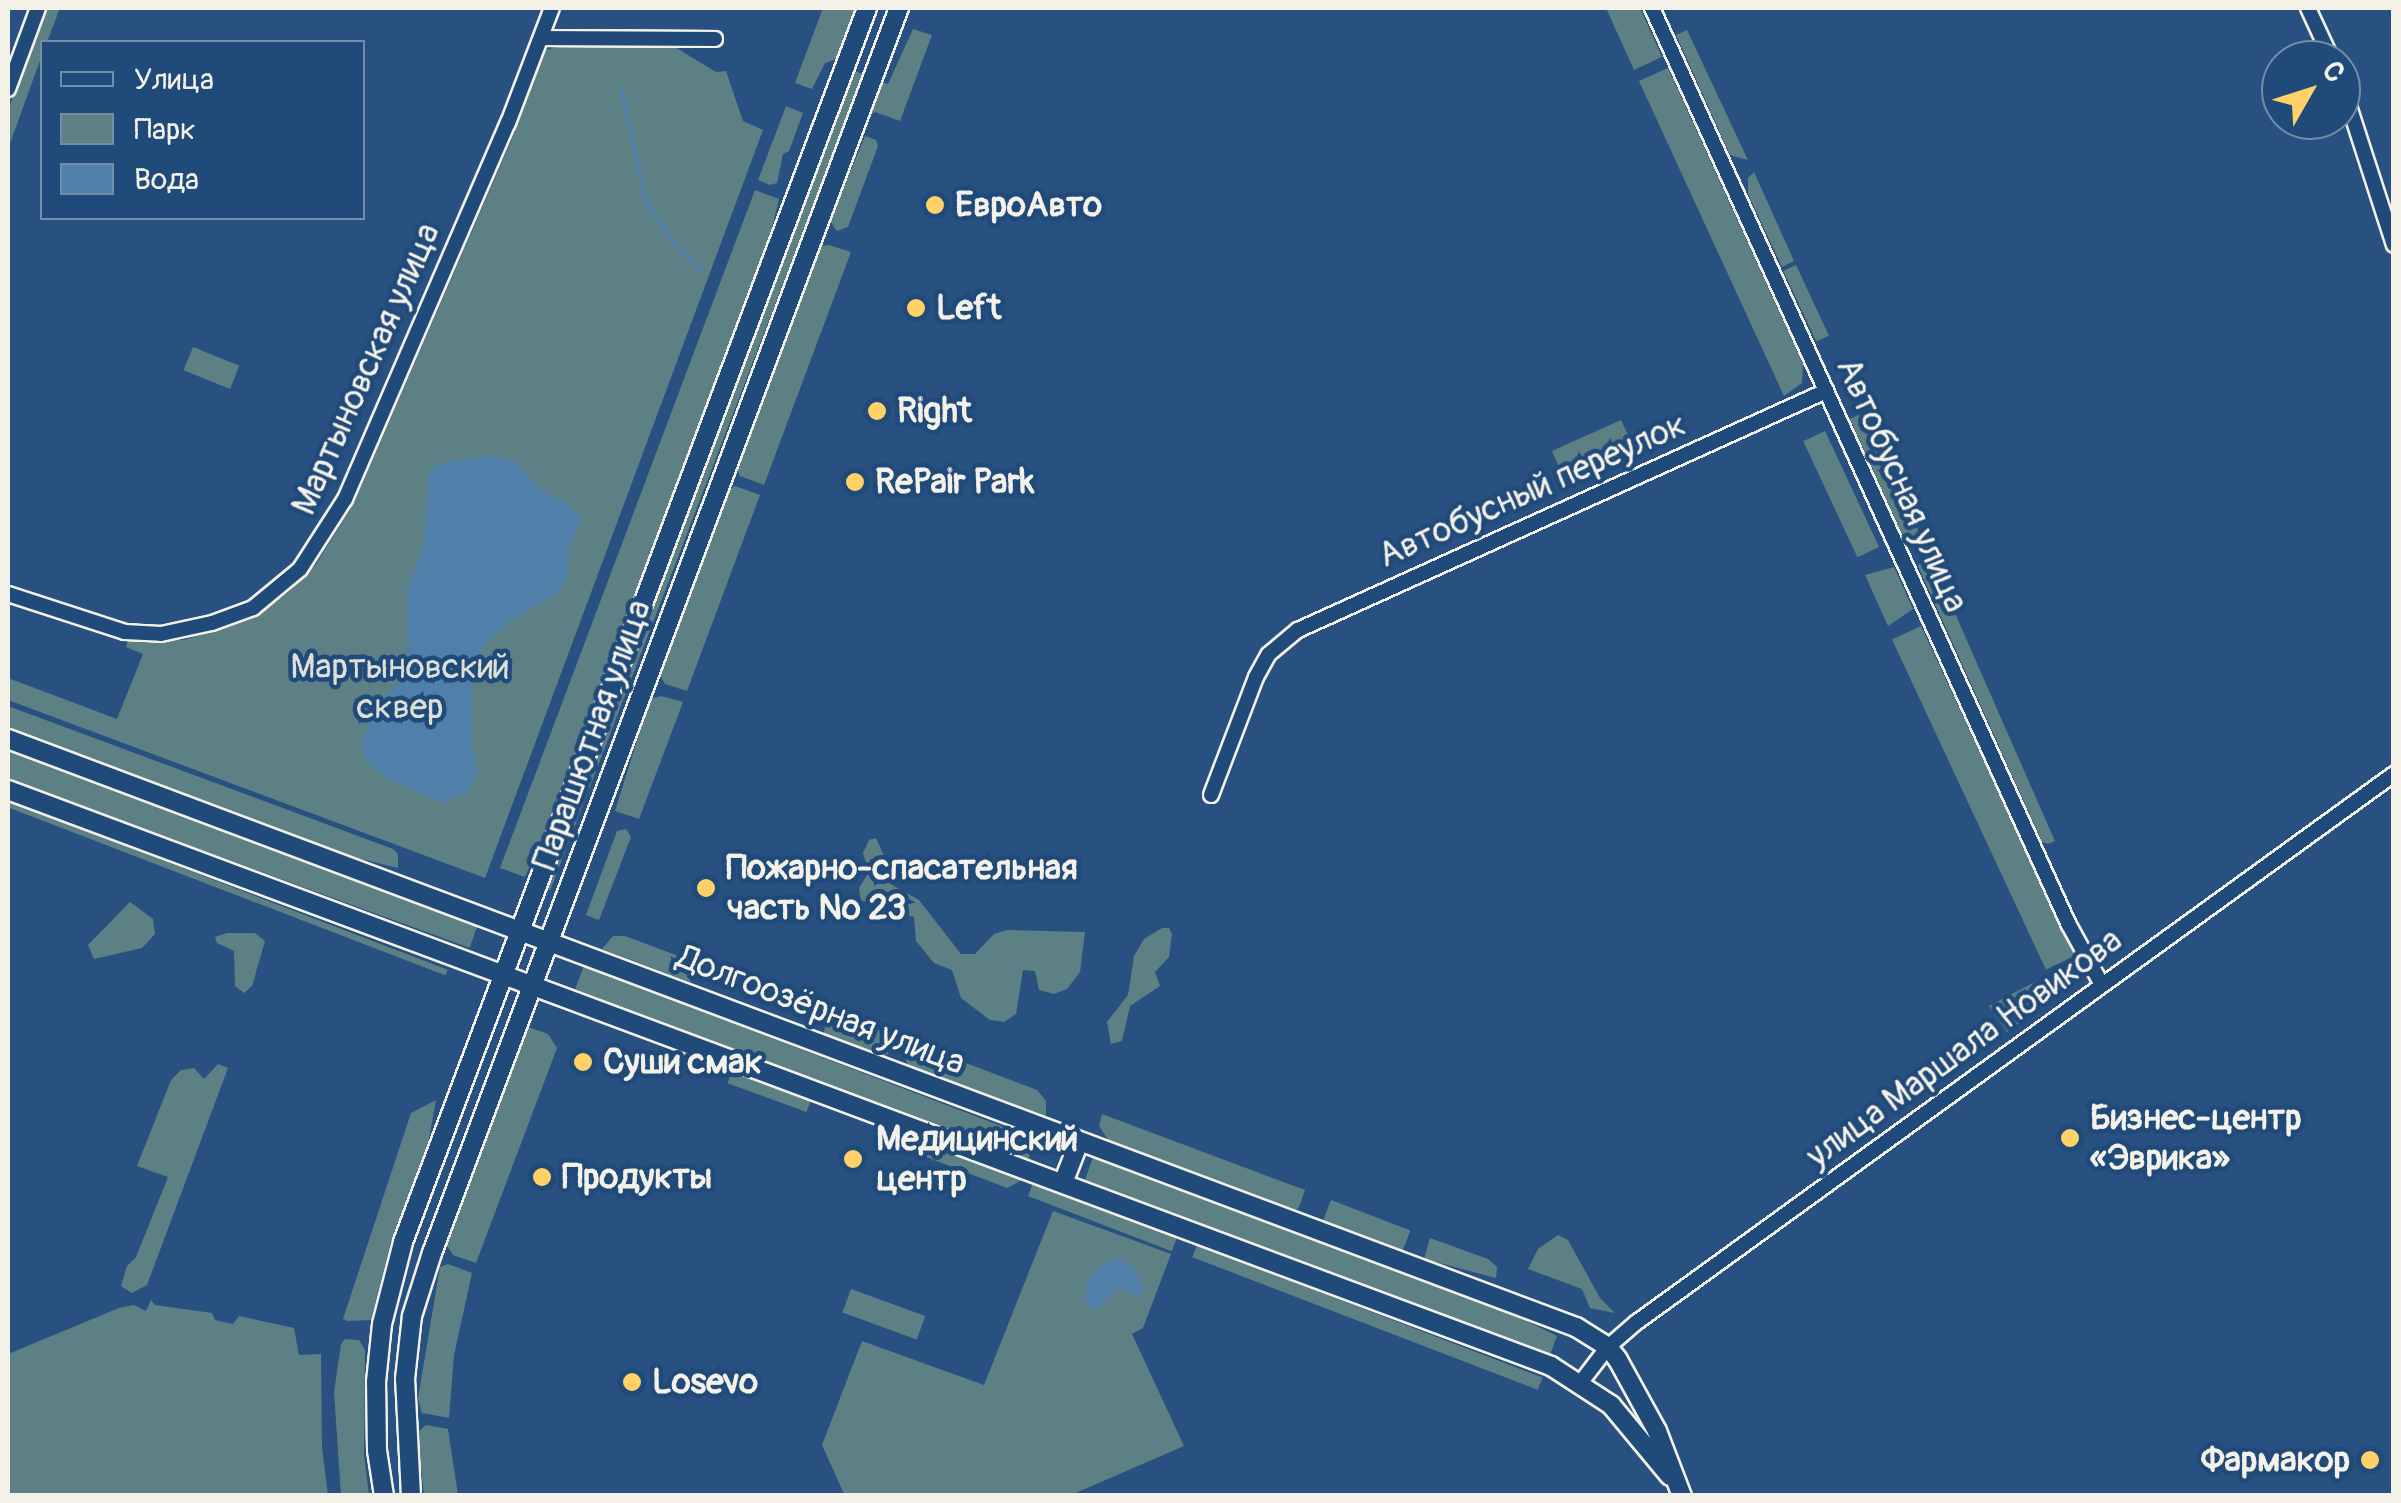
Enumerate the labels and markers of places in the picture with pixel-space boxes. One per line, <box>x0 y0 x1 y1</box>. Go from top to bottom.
place label: ЕвроАвто <box>955 184 1102 226</box>
marker: ЕвроАвто <box>924 194 946 216</box>
place label: Left <box>936 287 1001 329</box>
marker: Left <box>905 297 927 319</box>
place label: Right <box>897 390 972 432</box>
marker: Right <box>866 400 888 422</box>
place label: RePair Park <box>875 461 1034 503</box>
marker: RePair Park <box>844 471 866 493</box>
place label: Пожарно-спасательная часть № 23 <box>726 847 1078 929</box>
marker: Пожарно-спасательная часть № 23 <box>695 877 717 899</box>
place label: Суши смак <box>603 1041 763 1083</box>
marker: Суши смак <box>572 1051 594 1073</box>
place label: Бизнес-центр «Эврика» <box>2090 1097 2302 1179</box>
place label: Медицинский центр <box>876 1118 1078 1200</box>
marker: Бизнес-центр «Эврика» <box>2059 1127 2081 1149</box>
marker: Медицинский центр <box>840 1146 866 1172</box>
place label: Продукты <box>562 1156 712 1198</box>
marker: Продукты <box>531 1166 553 1188</box>
place label: Losevo <box>652 1361 758 1403</box>
marker: Losevo <box>621 1371 643 1393</box>
place label: Фармакор <box>2201 1439 2350 1481</box>
marker: Фармакор <box>2359 1449 2381 1471</box>

